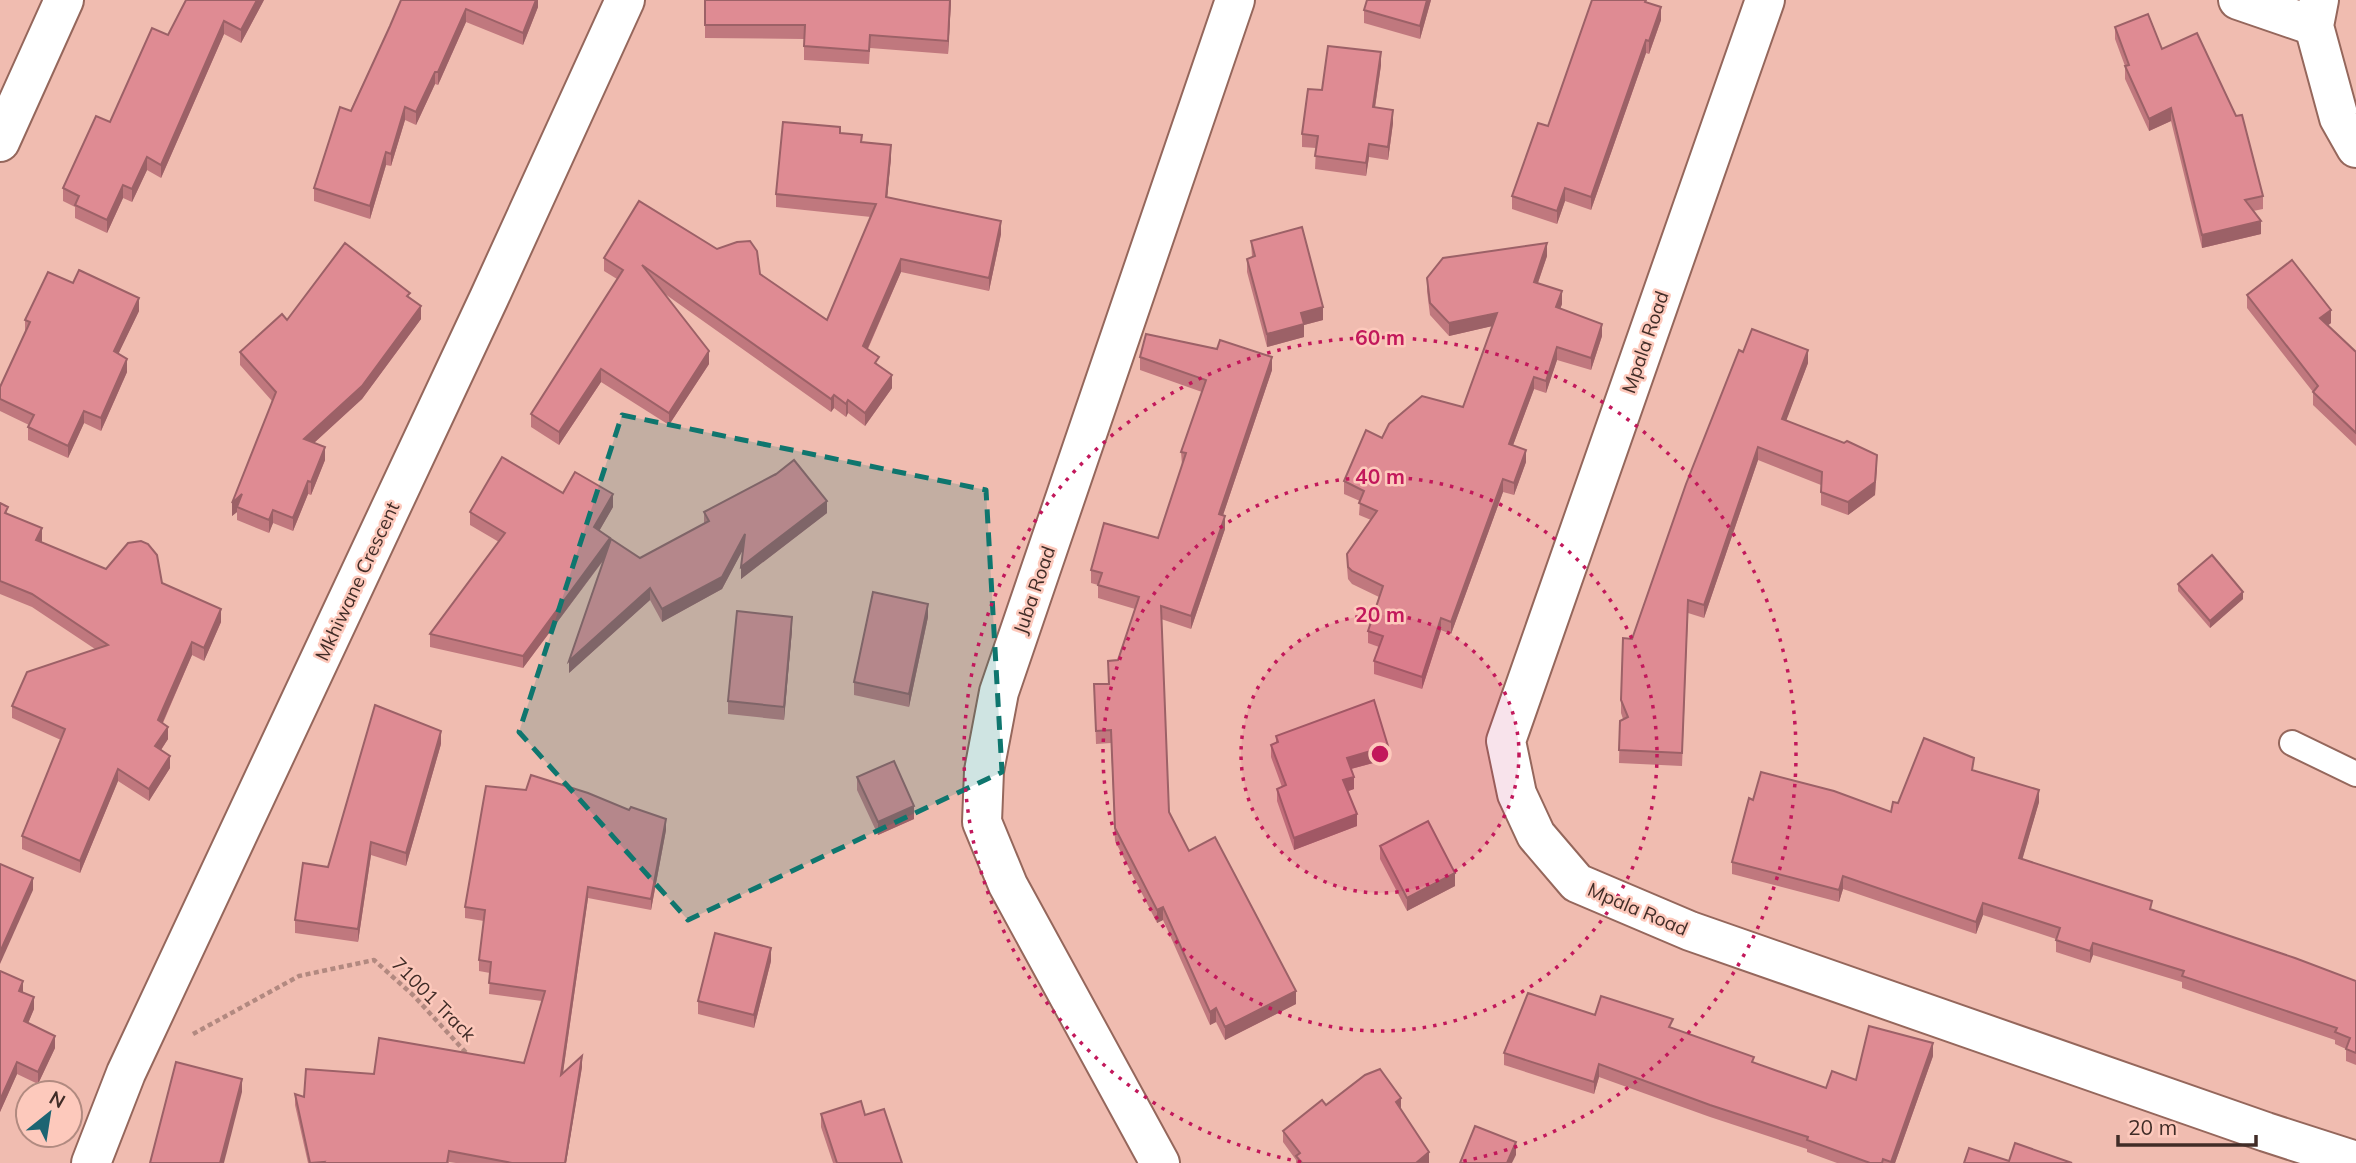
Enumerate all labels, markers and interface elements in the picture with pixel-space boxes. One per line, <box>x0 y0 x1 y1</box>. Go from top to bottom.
street label: Mpala Road <box>1616 288 1674 396</box>
text: 60 m <box>1355 324 1405 350</box>
text: 40 m <box>1355 463 1405 489</box>
street label: Mkhiwane Crescent <box>310 497 405 664</box>
street label: Juba Road <box>1008 543 1060 637</box>
text: 20 m <box>1355 601 1405 627</box>
centre of rings <box>1368 742 1392 766</box>
street label: Mpala Road <box>1584 877 1692 941</box>
street label: 71001 Track <box>387 952 481 1046</box>
north arrow <box>14 1079 84 1149</box>
text: N <box>45 1085 70 1113</box>
scale bar <box>2118 1104 2256 1148</box>
text: 20 m <box>2128 1114 2177 1140</box>

